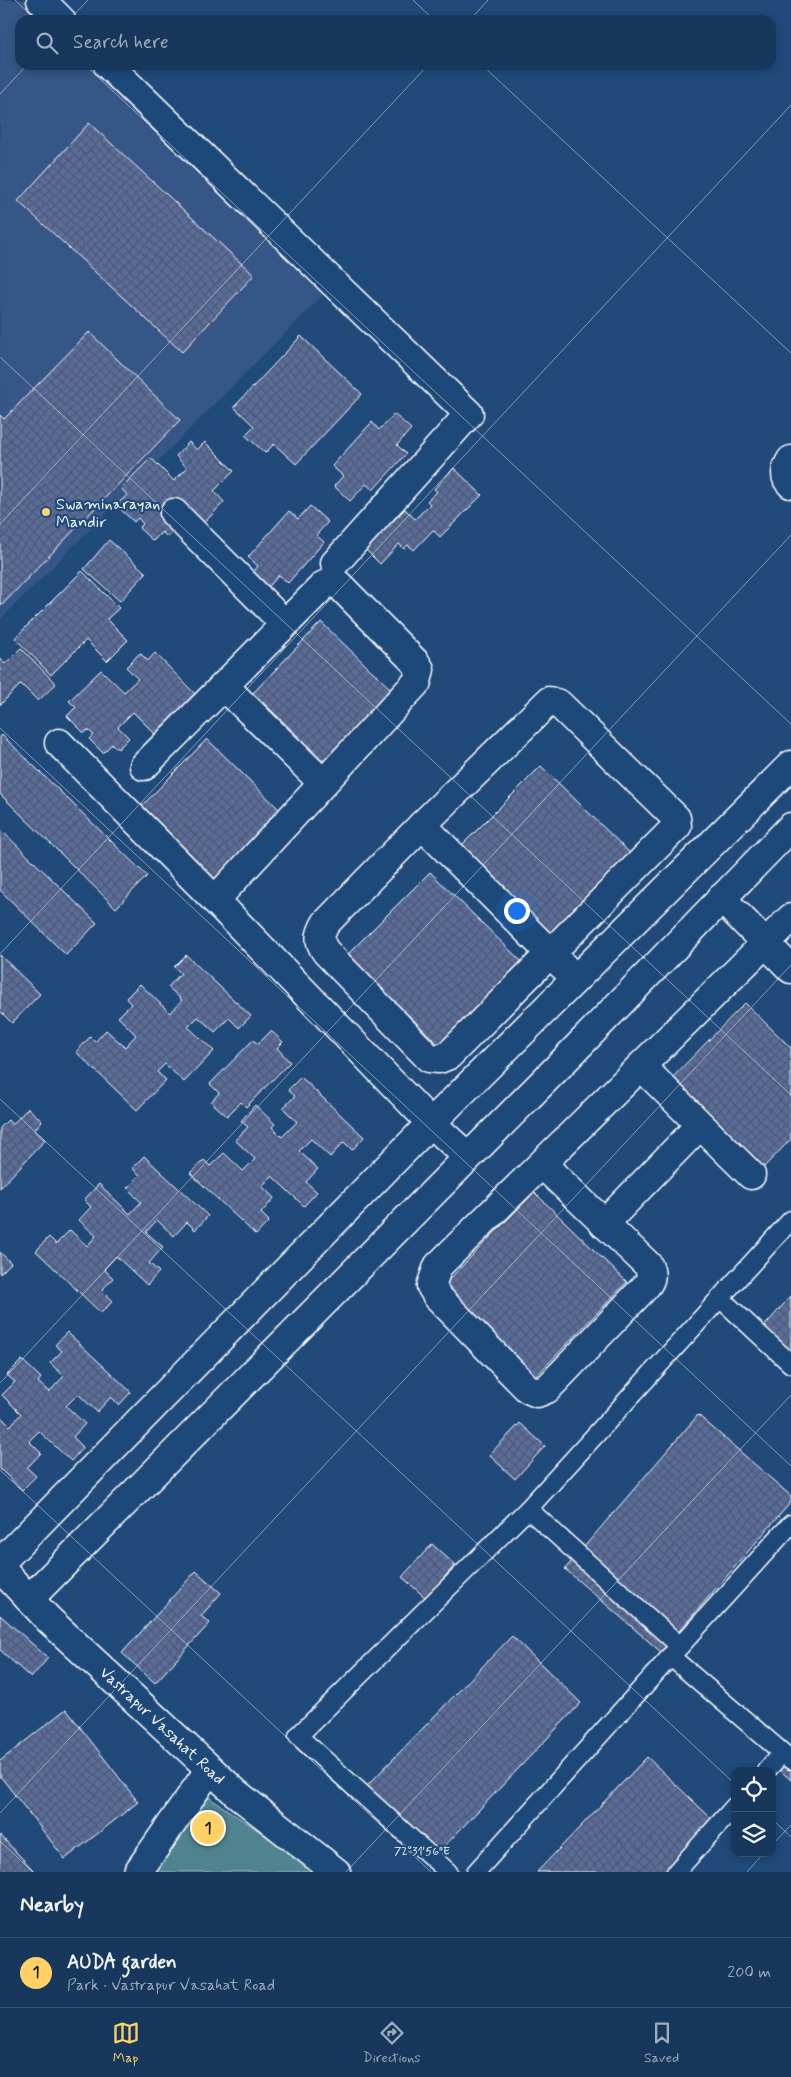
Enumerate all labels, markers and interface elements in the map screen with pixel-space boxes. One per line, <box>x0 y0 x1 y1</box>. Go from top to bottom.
search box <box>15 15 776 70</box>
icon: search <box>33 29 61 57</box>
text: Search here <box>73 30 169 55</box>
place label: Swaminarayan Mandir <box>56 494 160 533</box>
marker: Swaminarayan Mandir <box>40 506 52 518</box>
your location <box>504 898 530 924</box>
street label: Vastrapur Vasahat Road <box>95 1663 229 1790</box>
map controls <box>731 1767 776 1857</box>
button: locate <box>731 1767 776 1812</box>
pin: 1 <box>192 1809 224 1847</box>
button: layers <box>731 1812 776 1857</box>
text: 72°31'56"E <box>394 1844 450 1860</box>
text: Nearby <box>20 1891 84 1919</box>
text: AUDA garden <box>67 1950 177 1975</box>
text: 1 <box>32 1962 40 1983</box>
text: 200 m <box>727 1962 771 1983</box>
text: Park · Vastrapur Vasahat Road <box>67 1975 275 1996</box>
tab: Map <box>112 2019 140 2067</box>
tab: Directions <box>363 2019 421 2067</box>
tab: Saved <box>644 2019 679 2067</box>

